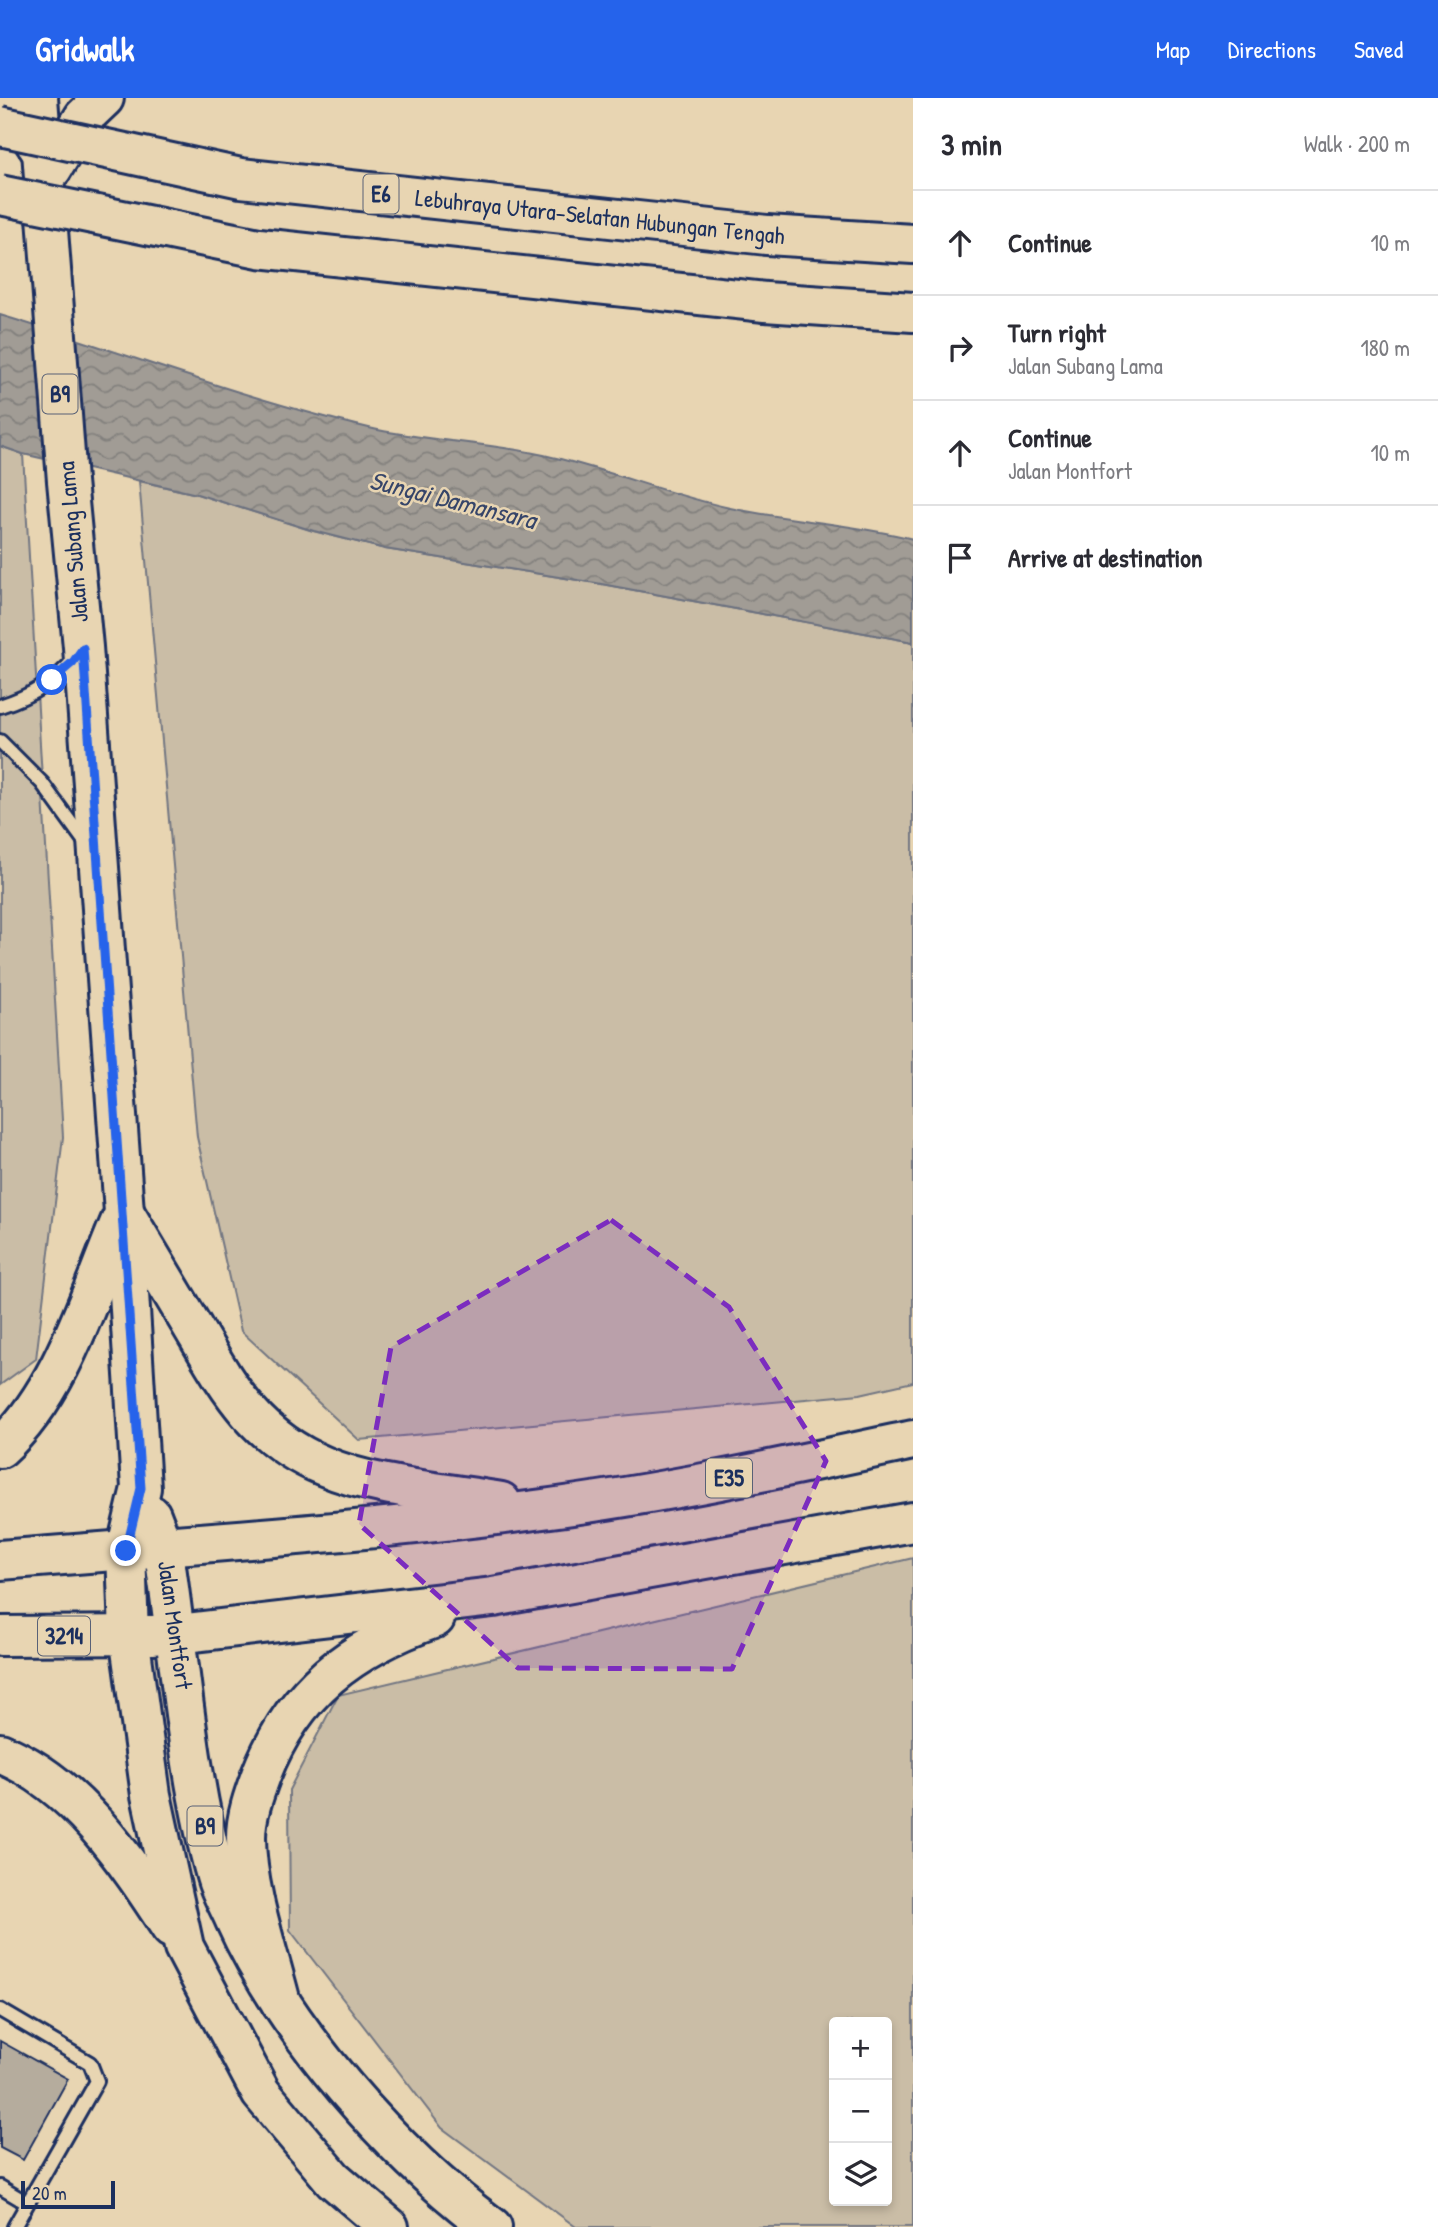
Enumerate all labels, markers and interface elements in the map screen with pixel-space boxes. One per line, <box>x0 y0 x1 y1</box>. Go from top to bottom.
text: Gridwalk <box>35 27 135 71</box>
text: Map <box>1156 33 1190 65</box>
text: Directions <box>1228 33 1316 65</box>
text: Saved <box>1354 33 1403 65</box>
text: 3 min <box>941 124 1002 164</box>
text: Walk · 200 m <box>1304 128 1410 159</box>
road number: E6 <box>364 174 398 214</box>
street label: Lebuhraya Utara–Selatan Hubungan Tengah <box>414 181 786 251</box>
icon: ahead <box>941 224 979 262</box>
text: Continue <box>1008 225 1092 260</box>
text: 10 m <box>1370 227 1410 258</box>
text: Turn right <box>1008 315 1106 350</box>
icon: right <box>941 329 979 367</box>
text: 180 m <box>1360 332 1410 363</box>
text: Jalan Subang Lama <box>1008 350 1163 381</box>
road number: B9 <box>42 374 78 414</box>
text: Continue <box>1008 420 1092 455</box>
icon: ahead <box>941 434 979 472</box>
text: 10 m <box>1370 437 1410 468</box>
text: Jalan Montfort <box>1008 455 1132 486</box>
street label: Jalan Subang Lama <box>49 460 95 624</box>
water label: Sungai Damansara <box>366 462 543 539</box>
icon: arrive <box>941 539 979 577</box>
text: Arrive at destination <box>1008 540 1203 575</box>
route start <box>36 664 67 695</box>
road number: E35 <box>706 1458 752 1498</box>
route end <box>110 1535 141 1566</box>
street label: Jalan Montfort <box>151 1559 201 1692</box>
road number: 3214 <box>38 1616 90 1656</box>
road number: B9 <box>188 1806 222 1846</box>
map controls <box>829 2017 892 2206</box>
button: + <box>829 2017 892 2080</box>
button: − <box>829 2080 892 2143</box>
button: layers <box>829 2143 892 2206</box>
scale bar <box>21 2178 116 2210</box>
text: 20 m <box>32 2180 67 2206</box>

